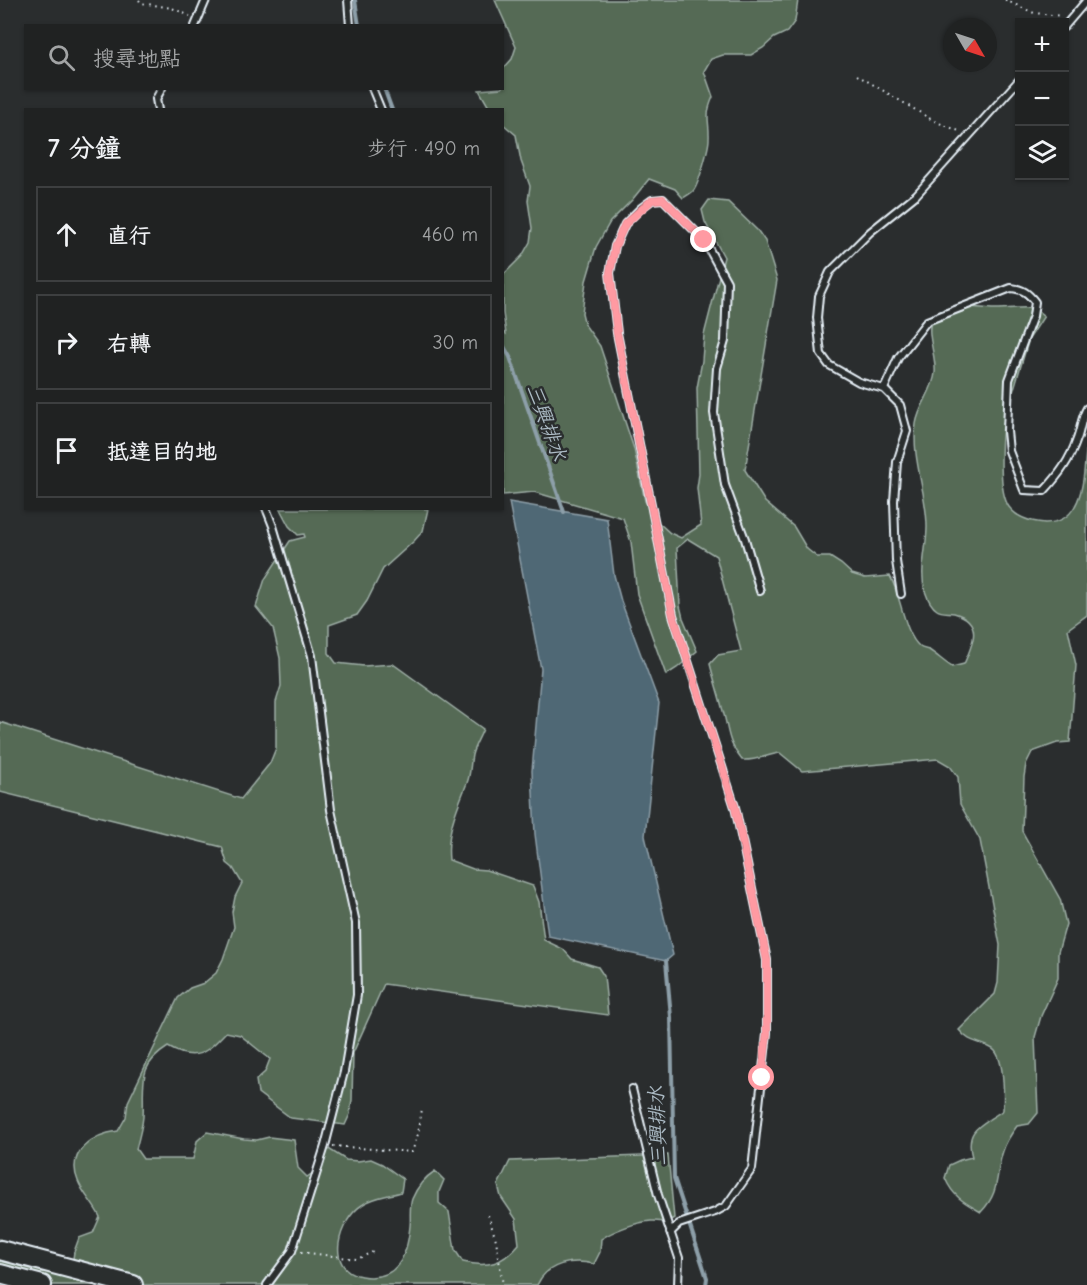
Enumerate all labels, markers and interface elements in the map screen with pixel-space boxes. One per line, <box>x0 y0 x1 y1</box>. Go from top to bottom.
north arrow <box>943 18 997 72</box>
map controls <box>1015 18 1069 180</box>
button: + <box>1015 18 1069 72</box>
search box <box>24 24 504 90</box>
icon: search <box>45 41 78 74</box>
text: 搜尋地點 <box>93 46 181 72</box>
button: − <box>1015 72 1069 126</box>
button: layers <box>1015 126 1069 180</box>
text: 7 分鐘 <box>48 134 121 164</box>
text: 步行 · 490 m <box>367 137 480 160</box>
icon: ahead <box>50 218 83 251</box>
text: 直行 <box>107 223 151 249</box>
text: 460 m <box>422 223 478 246</box>
route end <box>690 226 716 252</box>
icon: right <box>50 326 83 359</box>
text: 右轉 <box>107 331 151 357</box>
text: 30 m <box>432 331 478 354</box>
water label: 三興排水 <box>522 381 571 465</box>
icon: arrive <box>50 434 83 467</box>
text: 抵達目的地 <box>107 439 217 465</box>
route start <box>748 1064 774 1090</box>
water label: 三興排水 <box>645 1085 670 1166</box>

